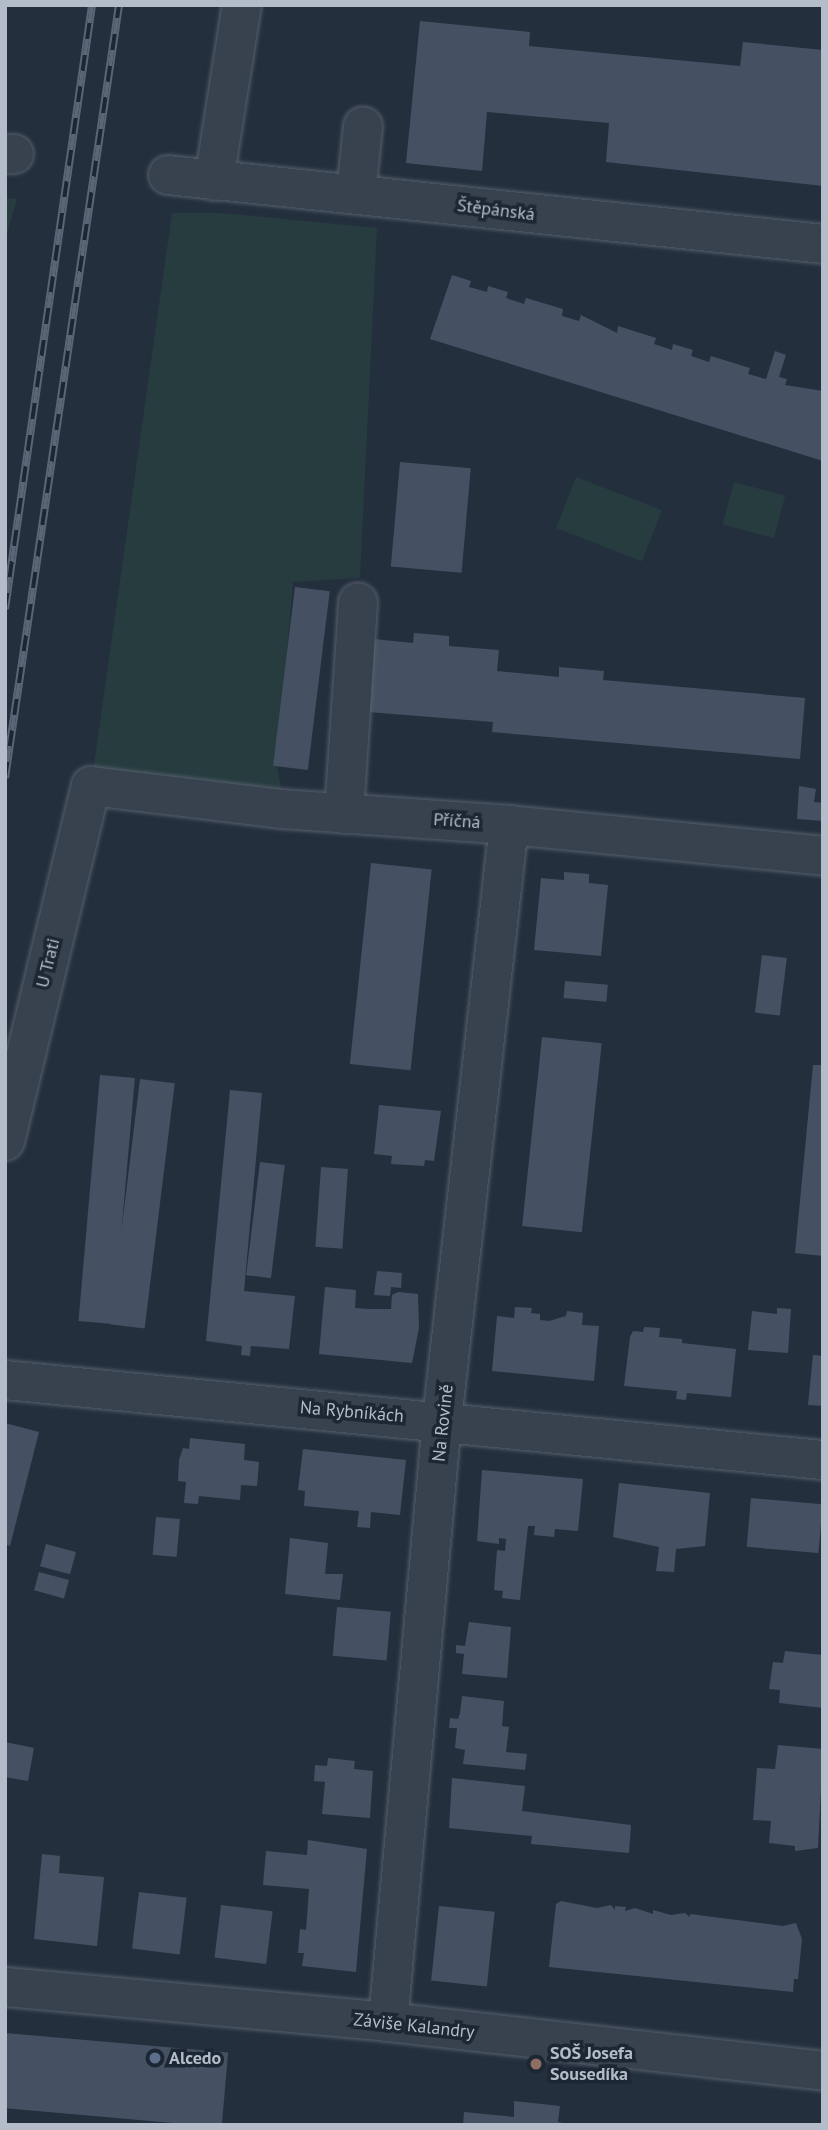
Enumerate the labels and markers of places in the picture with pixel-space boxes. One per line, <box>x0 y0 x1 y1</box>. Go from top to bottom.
place label: SOŠ Josefa Sousedíka <box>550 2043 633 2086</box>
place label: Alcedo <box>169 2047 221 2069</box>
marker: Alcedo <box>147 2050 163 2066</box>
marker: SOŠ Josefa Sousedíka <box>528 2056 544 2072</box>

